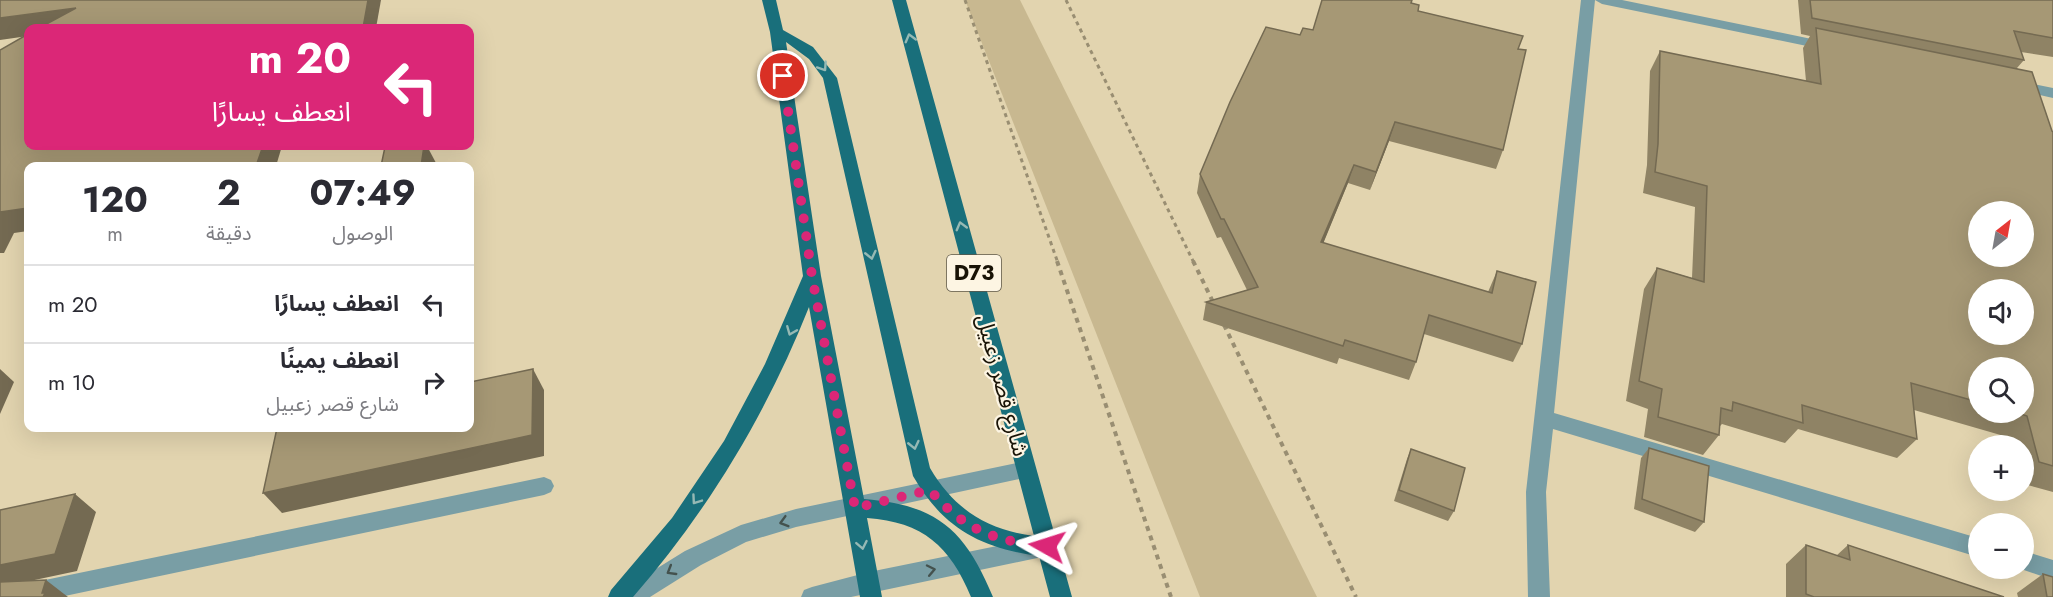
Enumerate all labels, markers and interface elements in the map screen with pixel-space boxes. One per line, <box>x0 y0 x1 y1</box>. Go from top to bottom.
text: 20 m <box>249 28 351 89</box>
one-way arrow <box>905 33 917 44</box>
icon: left <box>372 48 450 126</box>
pin <box>757 50 808 101</box>
icon: arrive <box>766 59 799 92</box>
one-way arrow <box>815 60 826 71</box>
text: انعطف يسارًا <box>212 92 351 131</box>
text: 2 <box>217 166 241 218</box>
text: 07:49 <box>310 166 416 218</box>
text: 120 <box>82 173 148 225</box>
north arrow <box>1968 201 2034 267</box>
map controls <box>1968 201 2034 579</box>
text: دقيقة <box>206 219 252 248</box>
text: الوصول <box>332 219 393 248</box>
text: m <box>107 220 123 249</box>
one-way arrow <box>956 222 968 232</box>
one-way arrow <box>863 250 876 260</box>
road number: D73 <box>947 255 1001 291</box>
button: sound <box>1968 279 2034 345</box>
text: انعطف يسارًا <box>274 287 399 319</box>
text: 20 m <box>48 288 98 320</box>
icon: left <box>417 288 450 321</box>
street label: شارع قصر زعبيل <box>968 310 1037 460</box>
one-way arrow <box>786 324 798 335</box>
text: انعطف يمينًا <box>280 344 399 376</box>
button: search <box>1968 357 2034 423</box>
text: 10 m <box>48 366 95 398</box>
icon: right <box>417 366 450 399</box>
text: شارع قصر زعبيل <box>266 390 399 419</box>
button: + <box>1968 435 2034 501</box>
one-way arrow <box>907 440 920 450</box>
one-way arrow <box>692 494 703 505</box>
button: − <box>1968 513 2034 579</box>
position arrow <box>1015 514 1079 578</box>
one-way arrow <box>779 515 790 527</box>
one-way arrow <box>855 540 868 550</box>
one-way arrow <box>667 564 677 576</box>
one-way arrow <box>925 564 935 577</box>

